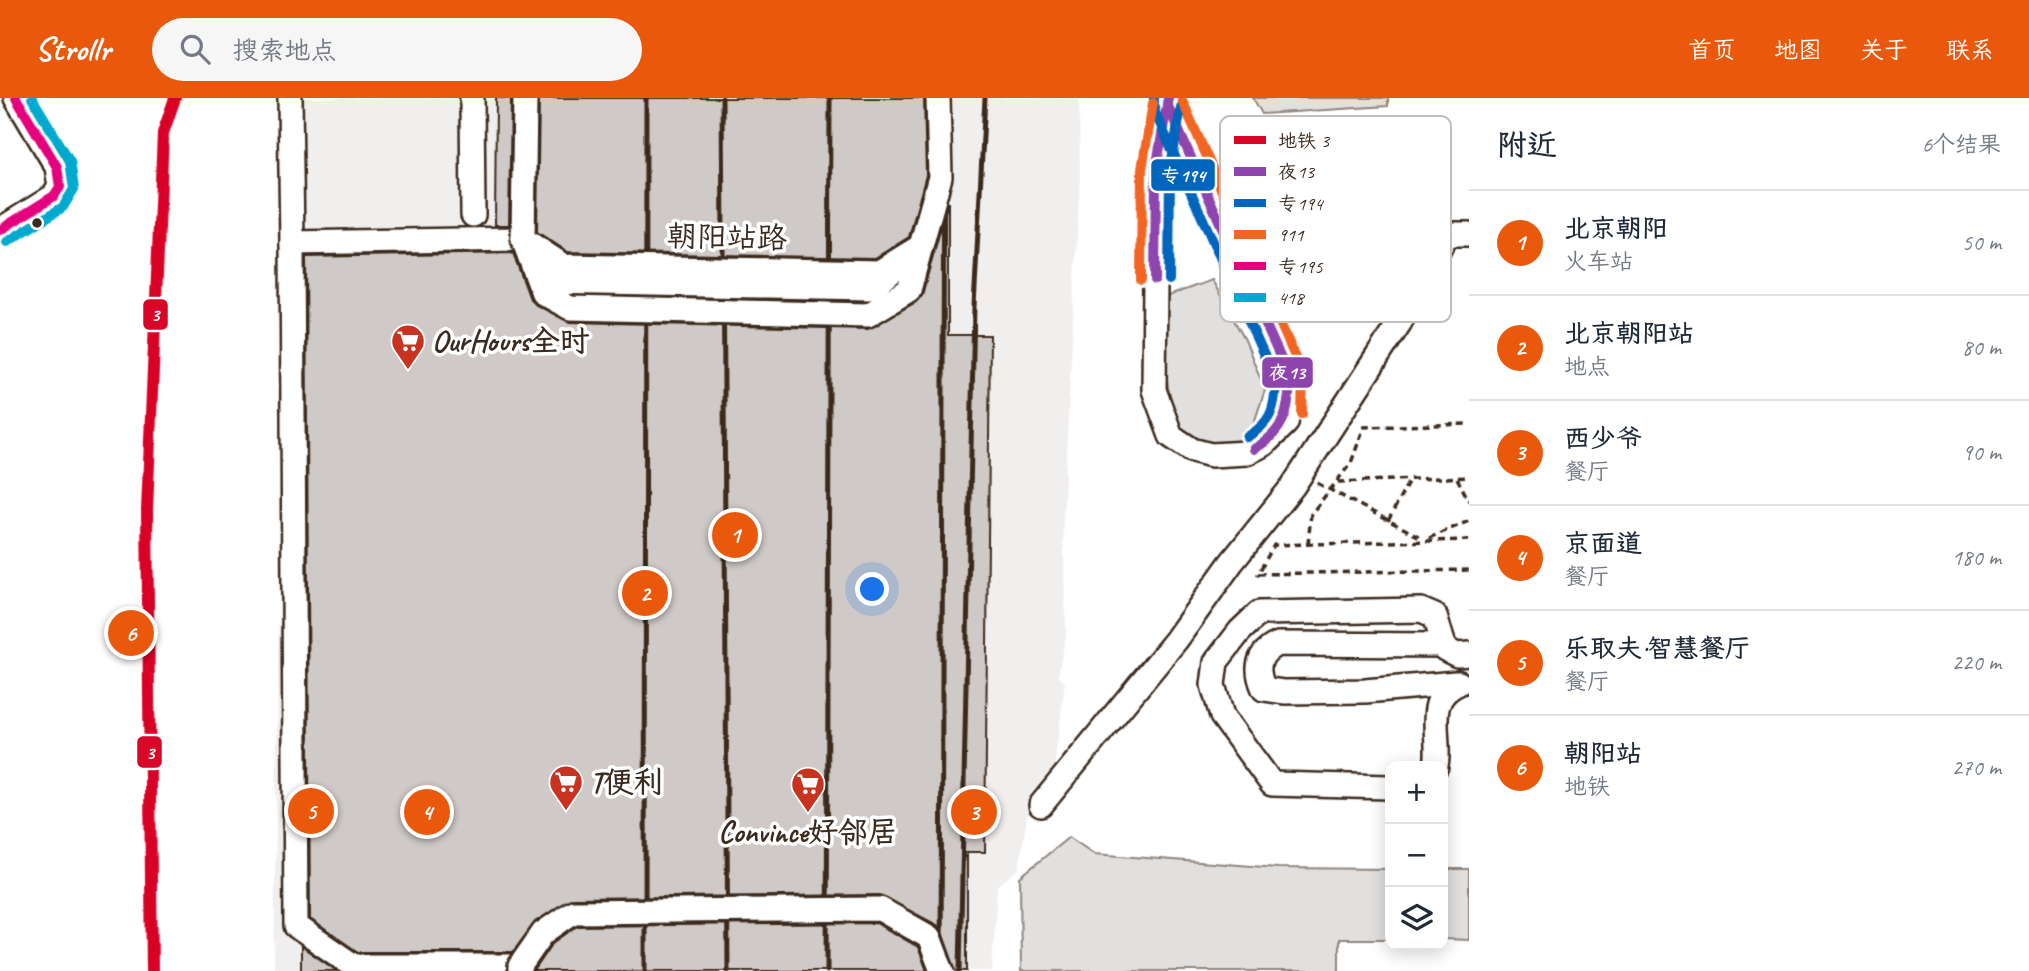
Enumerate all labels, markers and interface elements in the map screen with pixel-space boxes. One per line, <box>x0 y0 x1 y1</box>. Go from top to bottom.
search box <box>152 18 642 81</box>
text: Strollr <box>35 28 110 70</box>
icon: search <box>176 30 214 68</box>
text: 搜索地点 <box>232 34 336 67</box>
text: 首页 <box>1688 35 1736 65</box>
text: 地图 <box>1774 35 1822 65</box>
text: 关于 <box>1860 35 1908 65</box>
text: 联系 <box>1946 35 1994 65</box>
legend <box>1220 116 1451 322</box>
text: 附近 <box>1497 126 1557 164</box>
text: 地铁 3 <box>1278 129 1331 153</box>
text: 6个结果 <box>1922 130 2001 159</box>
line badge: 专194 <box>1150 158 1216 192</box>
text: 夜13 <box>1278 160 1316 184</box>
text: 专194 <box>1161 164 1208 188</box>
text: 专194 <box>1278 192 1325 216</box>
text: 北京朝阳 <box>1564 212 1668 245</box>
unlabelled marker <box>30 216 44 230</box>
street label: 朝阳站路 <box>667 217 787 257</box>
text: 911 <box>1278 223 1305 247</box>
text: 1 <box>1515 228 1525 257</box>
text: 50 m <box>1962 228 2001 257</box>
text: 火车站 <box>1564 247 1633 276</box>
text: 专195 <box>1278 255 1324 279</box>
text: 418 <box>1278 286 1306 310</box>
line badge: 3 <box>142 298 169 331</box>
text: 3 <box>151 303 162 327</box>
text: 北京朝阳站 <box>1564 317 1694 350</box>
supermarket icon: OurHours全时 <box>389 322 427 371</box>
place label: OurHours全时 <box>432 322 590 360</box>
text: 2 <box>1515 333 1525 362</box>
text: 80 m <box>1962 333 2001 362</box>
text: 地点 <box>1564 352 1610 381</box>
line badge: 夜13 <box>1261 356 1314 389</box>
text: 夜13 <box>1269 361 1307 385</box>
text: 西少爷 <box>1564 422 1642 455</box>
text: 3 <box>1515 438 1525 467</box>
text: 90 m <box>1962 438 2001 467</box>
text: 餐厅 <box>1564 457 1610 486</box>
pin: 1 <box>712 509 758 561</box>
text: 京面道 <box>1564 527 1642 560</box>
text: 4 <box>1515 543 1525 572</box>
text: 180 m <box>1952 543 2001 572</box>
text: 餐厅 <box>1564 562 1610 591</box>
pin: 2 <box>622 567 668 619</box>
your location <box>855 572 889 606</box>
pin: 6 <box>108 607 154 659</box>
text: 乐取夫·智慧餐厅 <box>1564 632 1751 665</box>
text: 5 <box>1515 648 1525 677</box>
text: 220 m <box>1952 648 2001 677</box>
text: 餐厅 <box>1564 667 1610 696</box>
line badge: 3 <box>136 735 163 769</box>
text: 朝阳站 <box>1564 737 1642 770</box>
text: 3 <box>146 741 157 765</box>
text: 6 <box>1515 753 1525 782</box>
text: 270 m <box>1952 753 2001 782</box>
map controls <box>1385 761 1448 950</box>
button: + <box>1385 761 1448 824</box>
supermarket icon: T便利 <box>547 763 585 812</box>
place label: T便利 <box>590 763 664 801</box>
supermarket icon: Convince好邻居 <box>789 765 827 814</box>
text: 地铁 <box>1564 772 1610 801</box>
pin: 5 <box>288 785 334 837</box>
pin: 4 <box>404 786 450 838</box>
pin: 3 <box>951 786 997 838</box>
place label: Convince好邻居 <box>718 813 898 851</box>
button: − <box>1385 824 1448 887</box>
button: layers <box>1385 887 1448 950</box>

